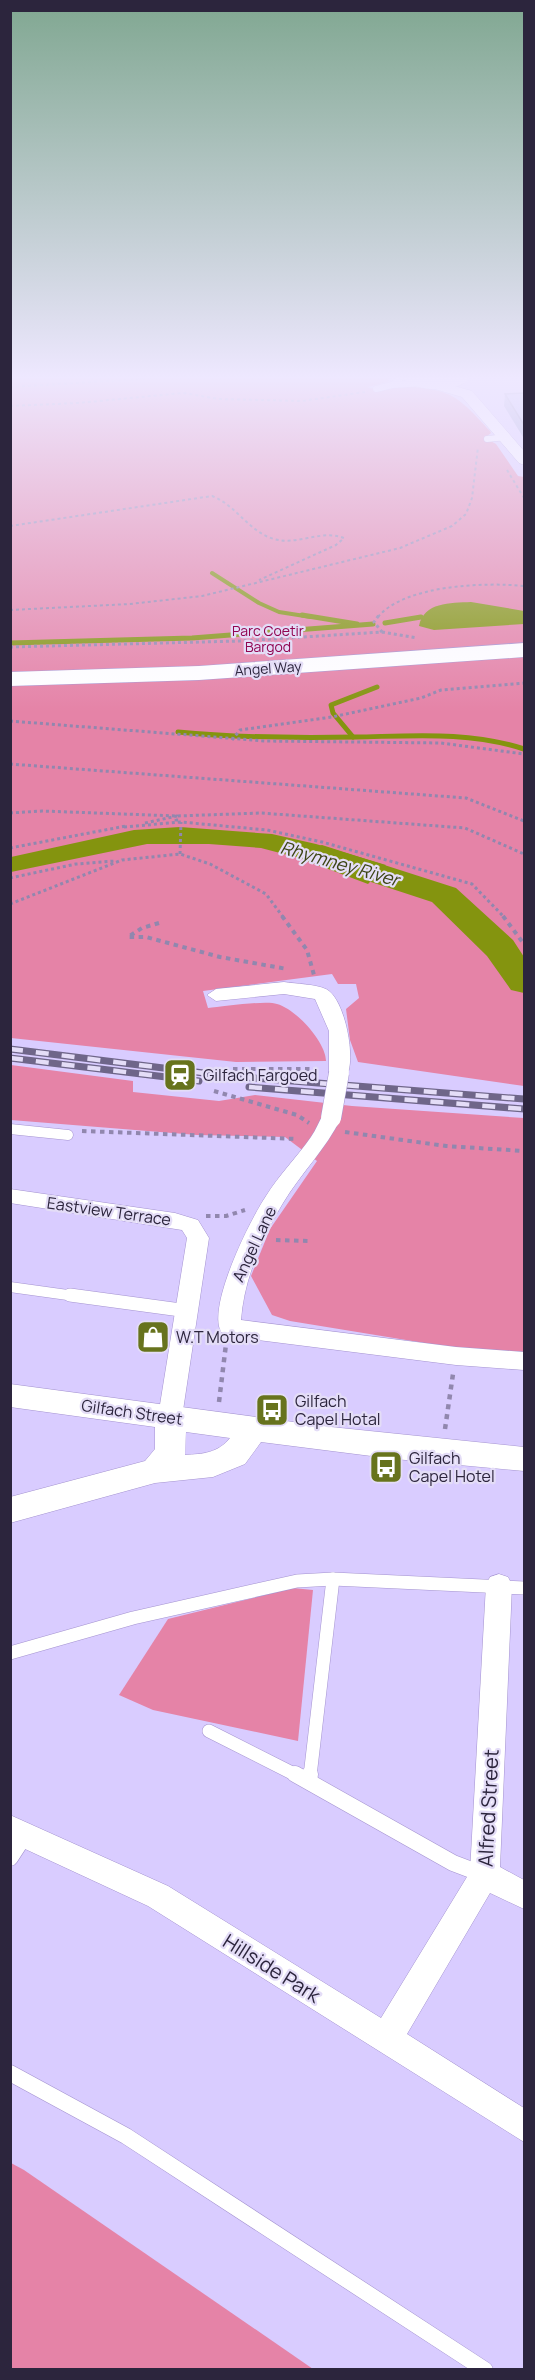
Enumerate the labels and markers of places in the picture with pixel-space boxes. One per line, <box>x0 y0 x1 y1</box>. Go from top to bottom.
station icon: Gilfach Fargoed <box>162 1057 198 1093</box>
place label: Gilfach Fargoed <box>203 1064 317 1086</box>
shop icon: W.T Motors <box>135 1319 171 1355</box>
place label: W.T Motors <box>176 1326 259 1348</box>
place label: Gilfach Capel Hotal <box>295 1390 381 1430</box>
bus stop icon: Gilfach Capel Hotal <box>254 1392 290 1428</box>
place label: Gilfach Capel Hotel <box>409 1447 495 1487</box>
bus stop icon: Gilfach Capel Hotel <box>368 1449 404 1485</box>

